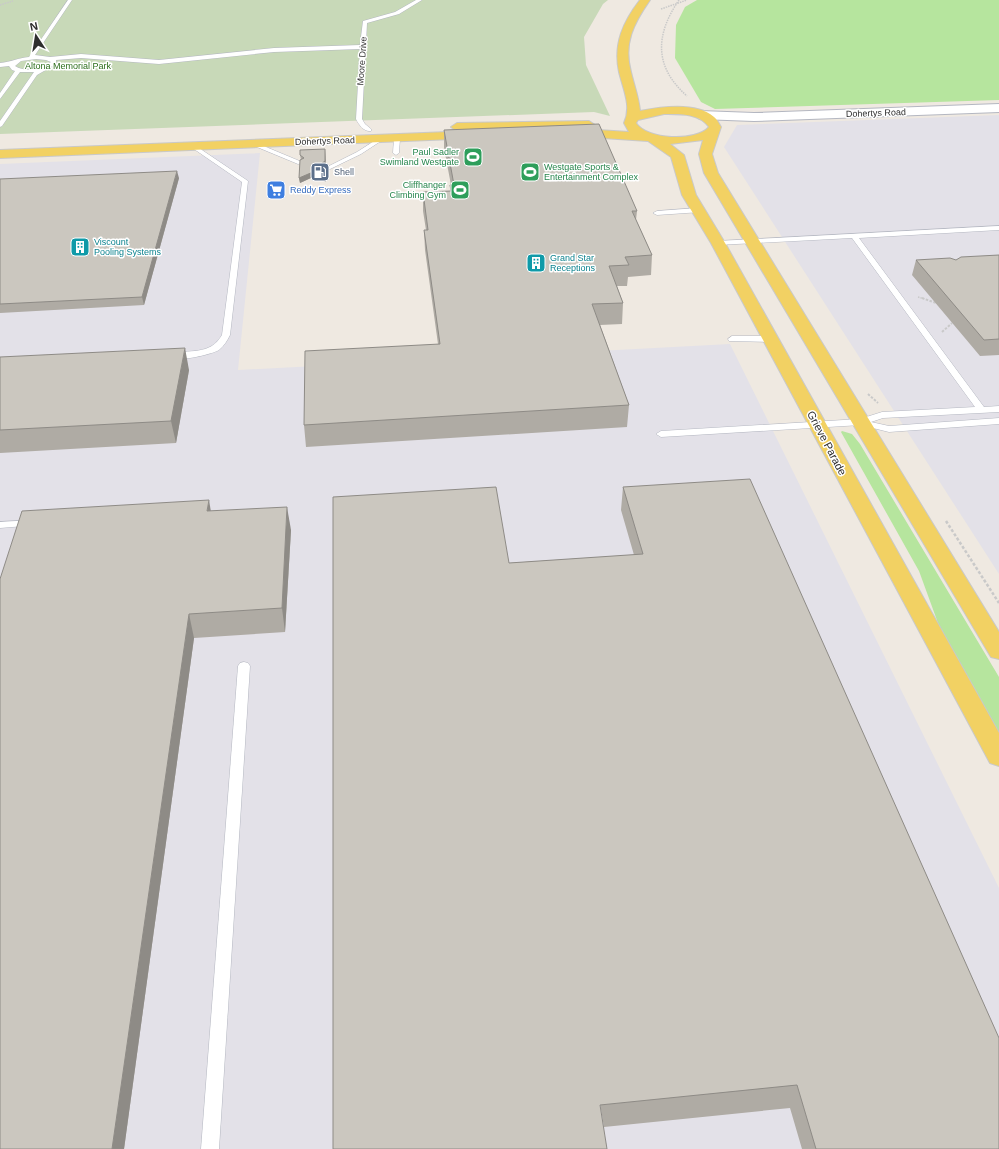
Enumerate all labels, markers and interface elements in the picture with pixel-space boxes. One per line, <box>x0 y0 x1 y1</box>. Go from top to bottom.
north arrow <box>16 16 56 56</box>
text: N <box>29 20 39 33</box>
street label: Moore Drive <box>355 36 369 86</box>
park label: Altona Memorial Park <box>25 61 112 71</box>
street label: Dohertys Road <box>846 107 906 119</box>
street label: Dohertys Road <box>295 135 355 147</box>
sports icon: Paul Sadler Swimland Westgate <box>462 146 484 168</box>
place label: Paul Sadler Swimland Westgate <box>380 147 459 167</box>
fuel station icon: Shell <box>309 161 331 183</box>
sports icon: Westgate Sports & Entertainment Complex <box>519 161 541 183</box>
place label: Westgate Sports & Entertainment Complex <box>544 162 639 182</box>
place label: Shell <box>334 167 354 177</box>
supermarket icon: Reddy Express <box>265 179 287 201</box>
sports icon: Cliffhanger Climbing Gym <box>449 179 471 201</box>
place label: Cliffhanger Climbing Gym <box>389 180 446 200</box>
place label: Reddy Express <box>290 185 352 195</box>
building icon: Viscount Pooling Systems <box>69 236 91 258</box>
place label: Viscount Pooling Systems <box>94 237 162 257</box>
building icon: Grand Star Receptions <box>525 252 547 274</box>
place label: Grand Star Receptions <box>550 253 596 273</box>
street label: Grieve Parade <box>805 409 849 477</box>

